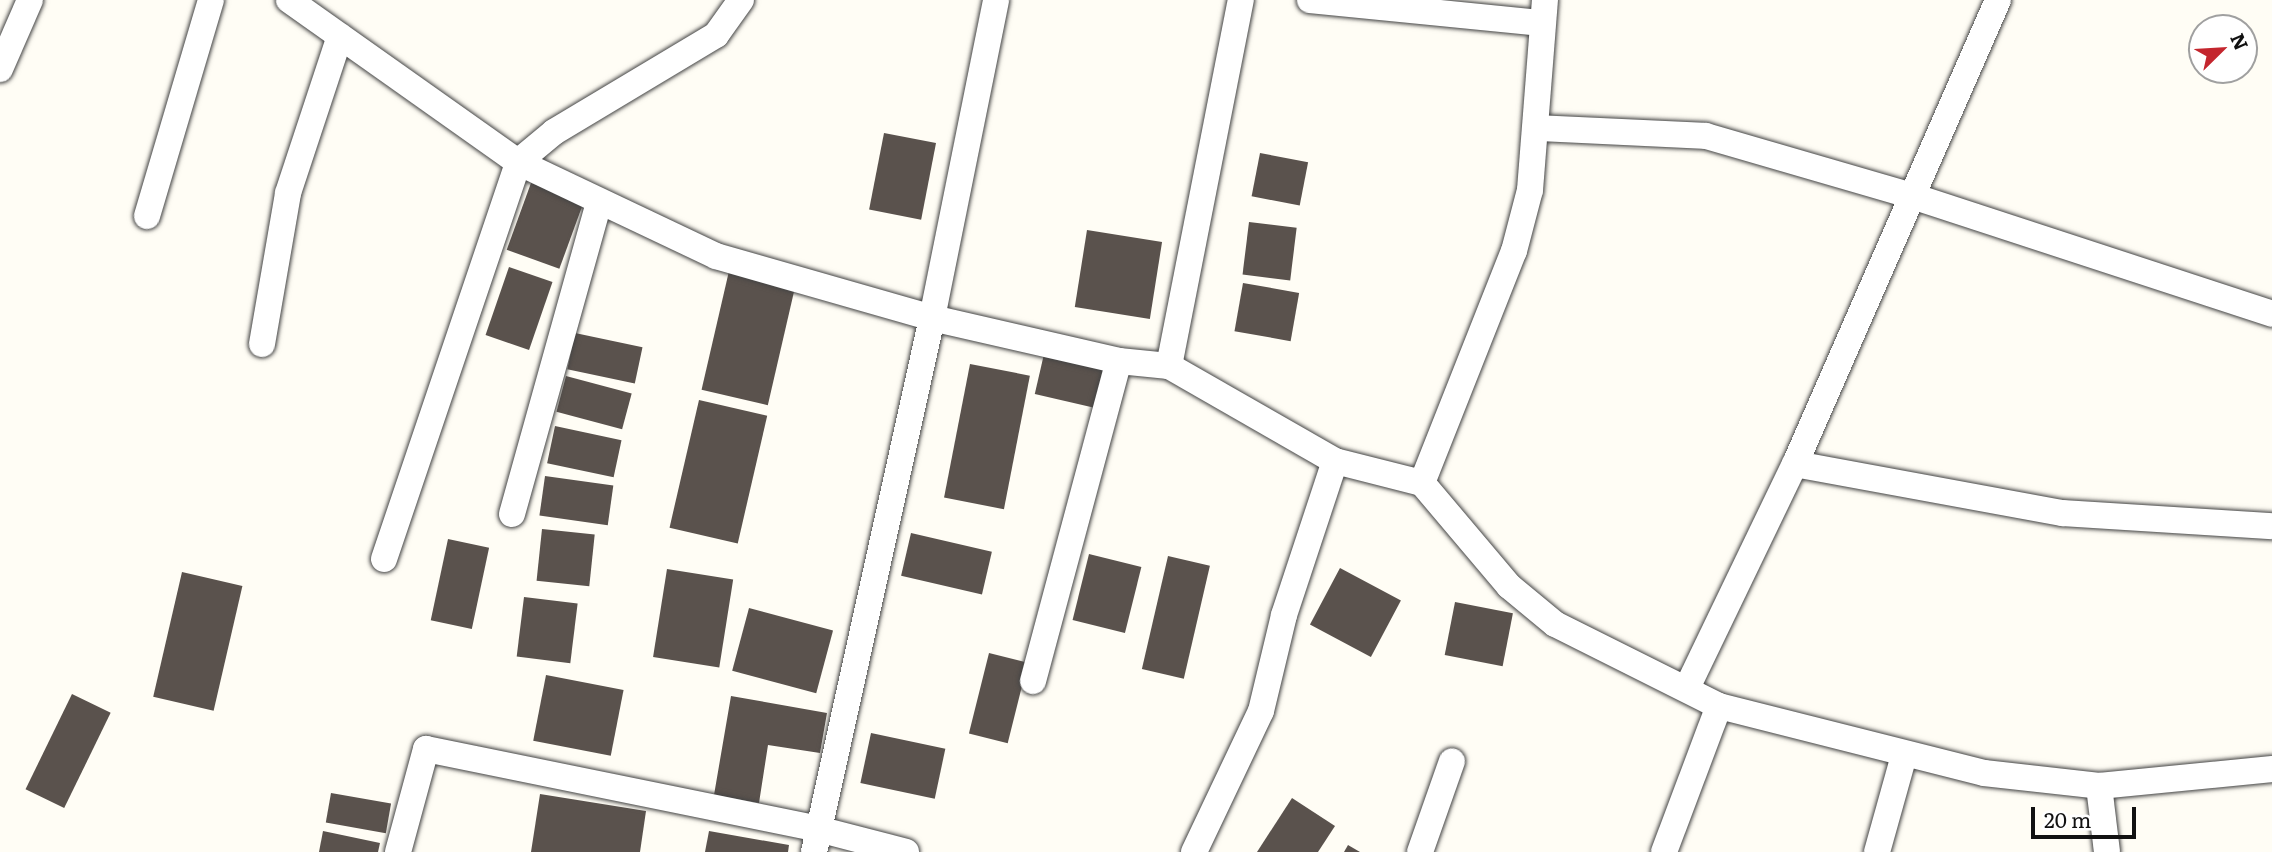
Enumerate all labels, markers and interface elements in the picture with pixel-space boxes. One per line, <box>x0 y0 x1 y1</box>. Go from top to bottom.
north arrow <box>2188 14 2258 84</box>
text: N <box>2224 28 2256 54</box>
scale bar <box>2034 792 2139 836</box>
text: 20 m <box>2044 803 2091 834</box>

